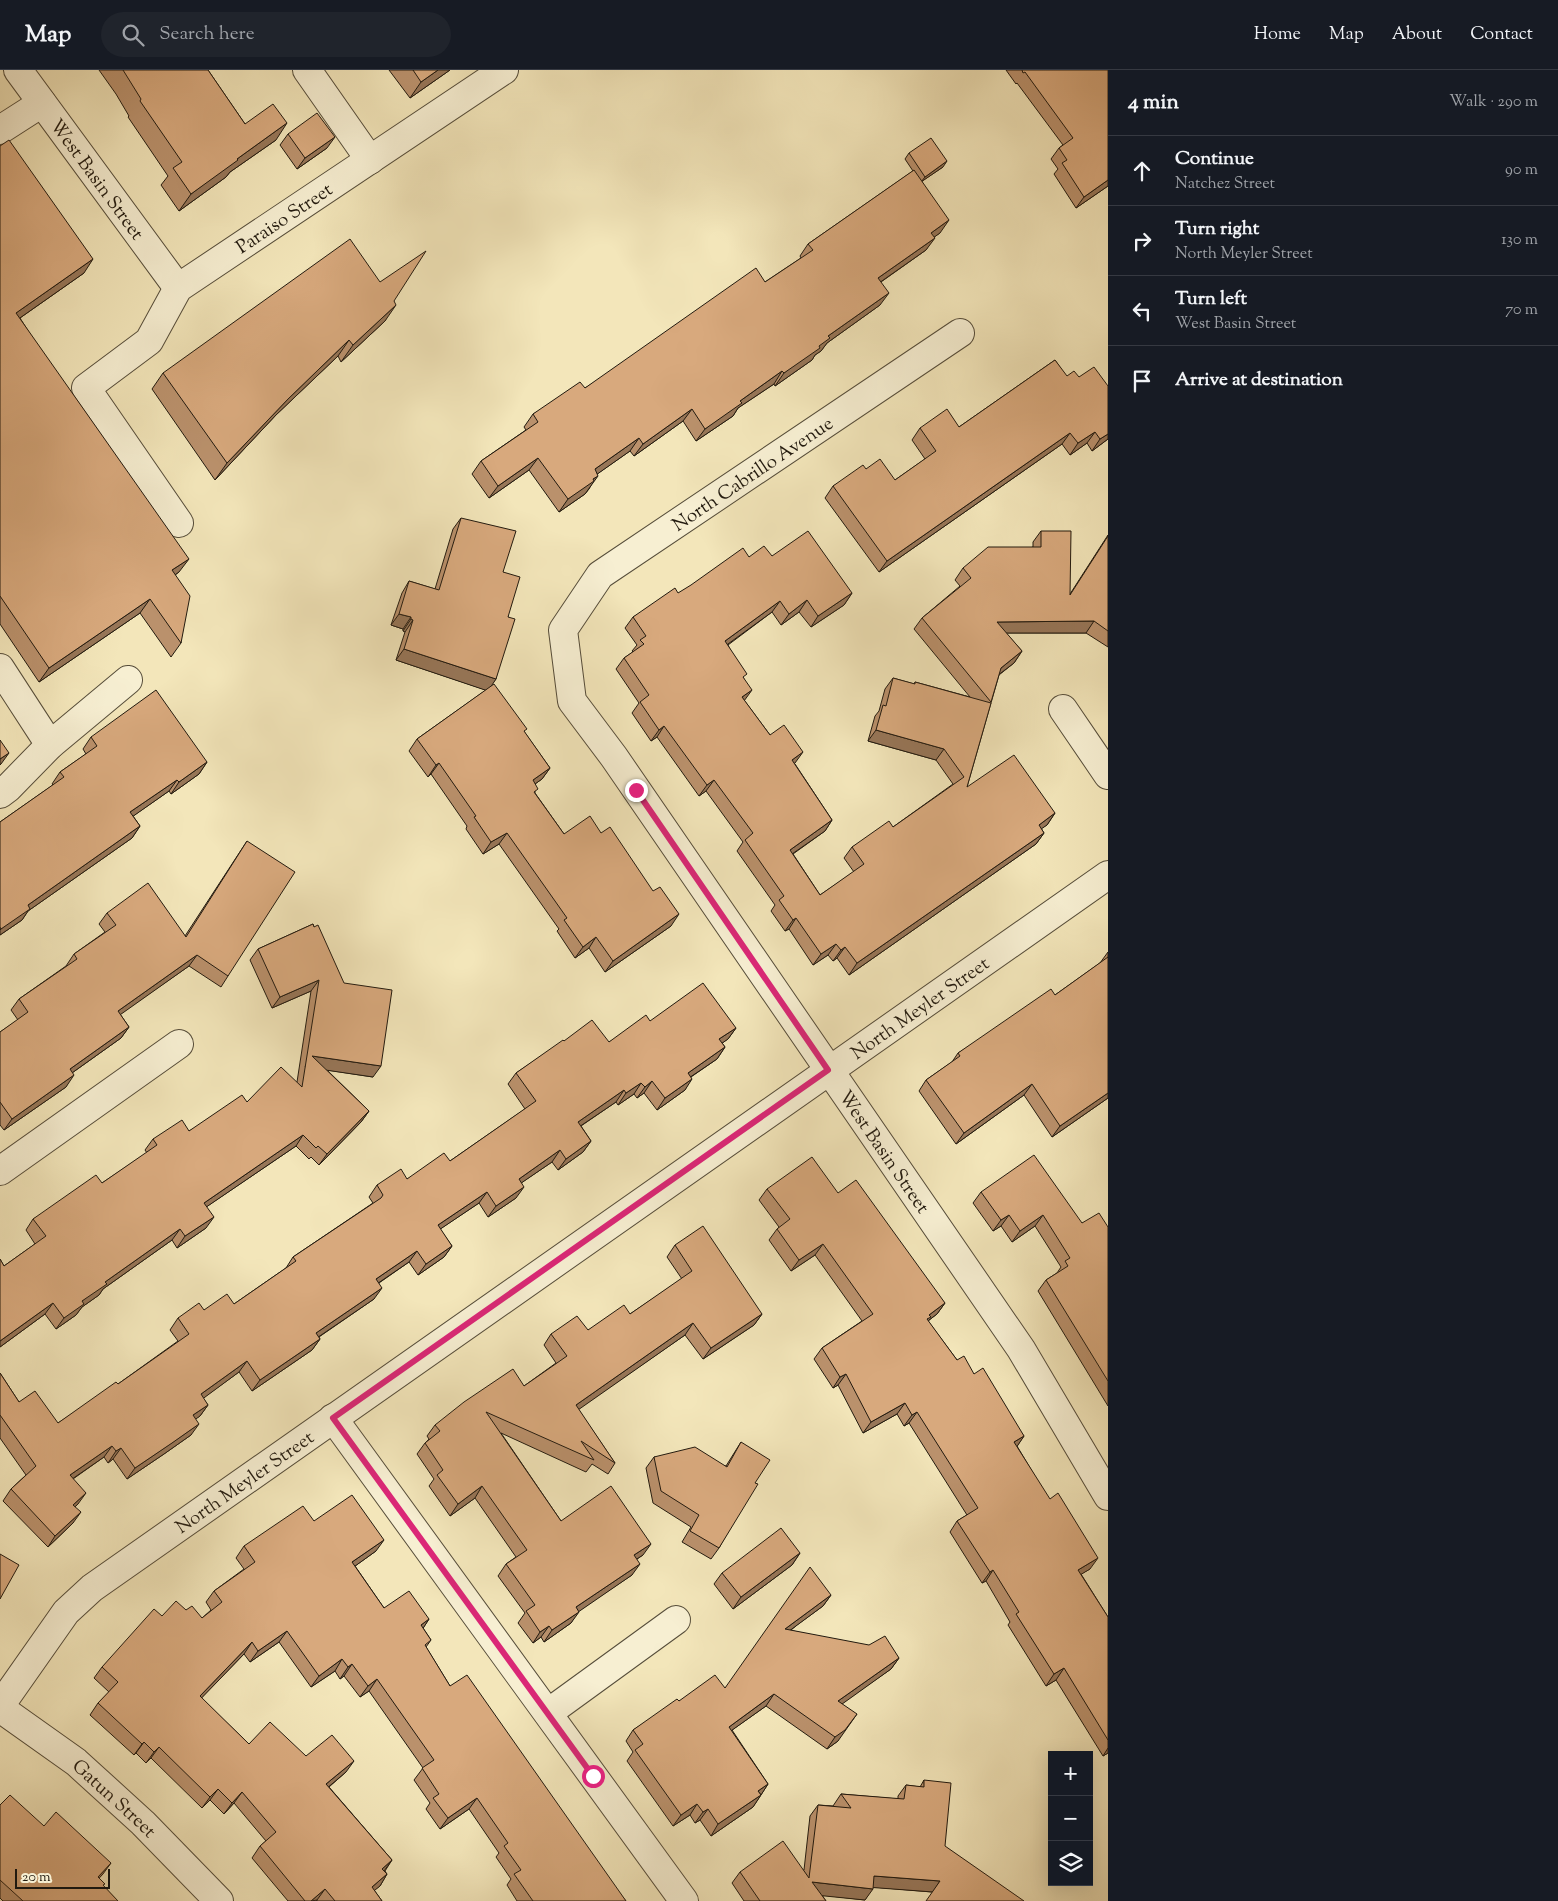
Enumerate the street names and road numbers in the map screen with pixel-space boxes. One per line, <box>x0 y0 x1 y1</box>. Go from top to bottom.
street label: West Basin Street <box>42 114 150 247</box>
street label: Paraiso Street <box>231 177 339 262</box>
street label: North Cabrillo Avenue <box>668 411 839 539</box>
street label: North Meyler Street <box>846 951 996 1067</box>
street label: West Basin Street <box>831 1086 935 1220</box>
street label: North Meyler Street <box>171 1425 321 1541</box>
street label: Gatun Street <box>65 1754 162 1845</box>

